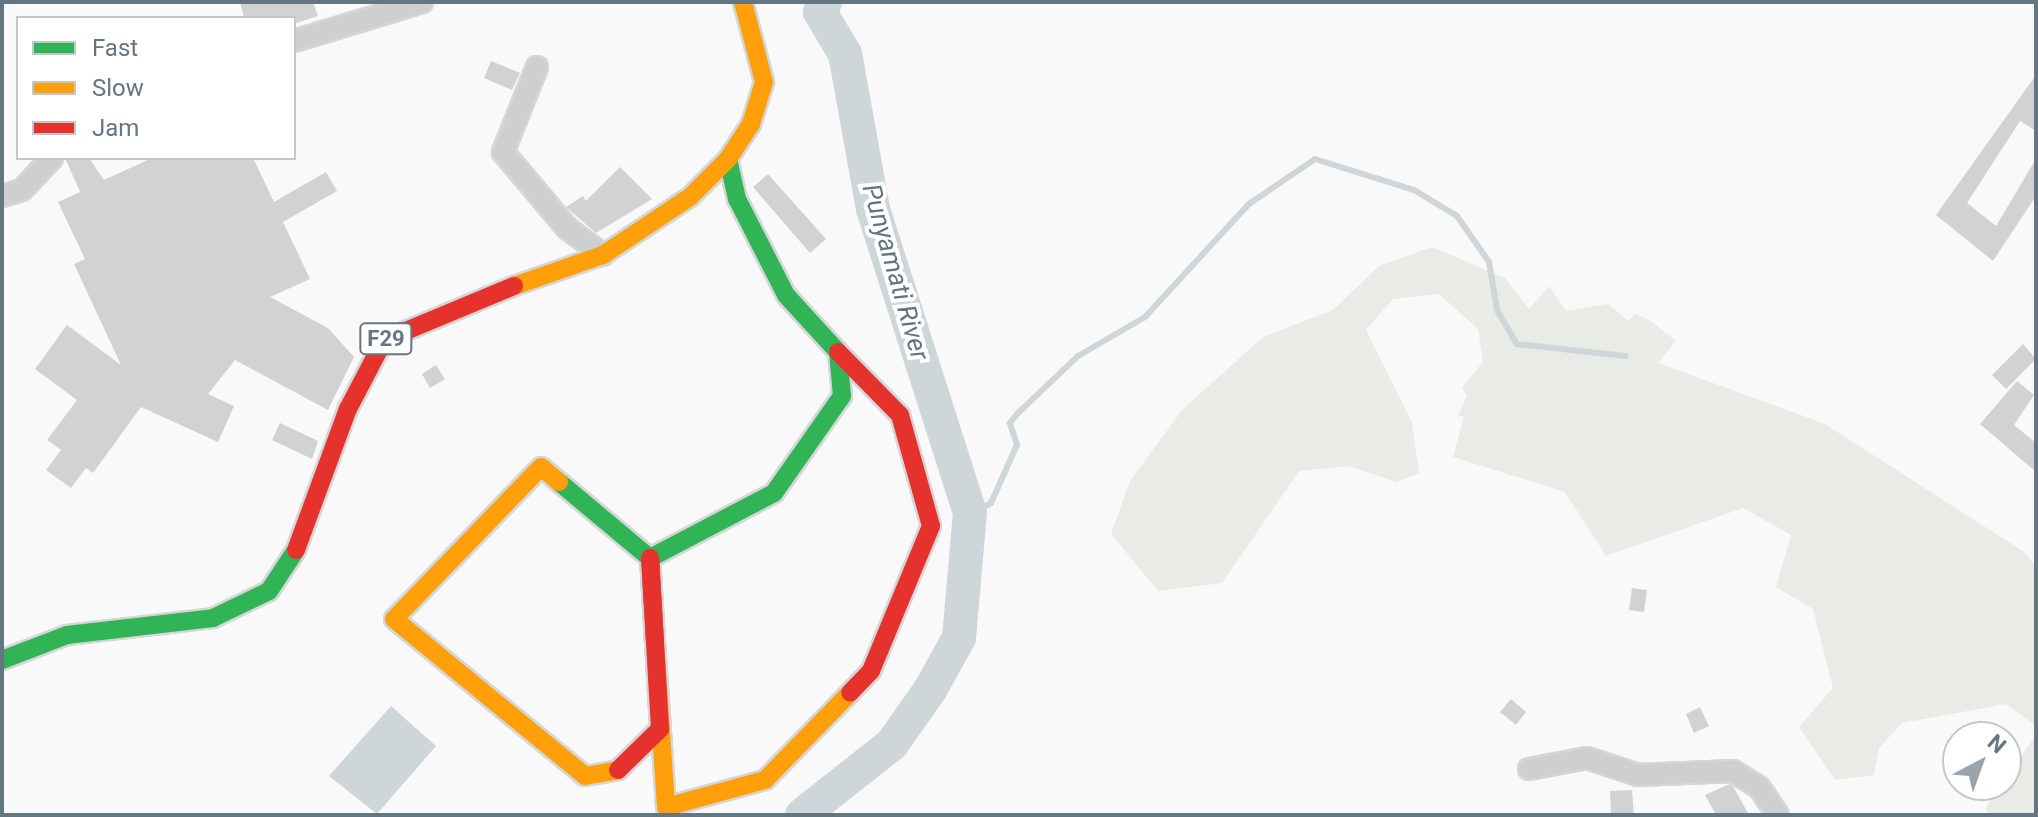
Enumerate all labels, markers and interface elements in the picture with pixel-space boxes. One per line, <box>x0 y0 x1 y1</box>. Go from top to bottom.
legend <box>16 16 296 160</box>
text: Fast <box>92 34 138 62</box>
text: Slow <box>92 74 144 102</box>
text: Jam <box>92 114 139 142</box>
water label: Punyamati River <box>855 180 935 364</box>
road number: F29 <box>358 321 414 357</box>
north arrow <box>1942 721 2022 801</box>
text: N <box>1983 729 2011 759</box>

